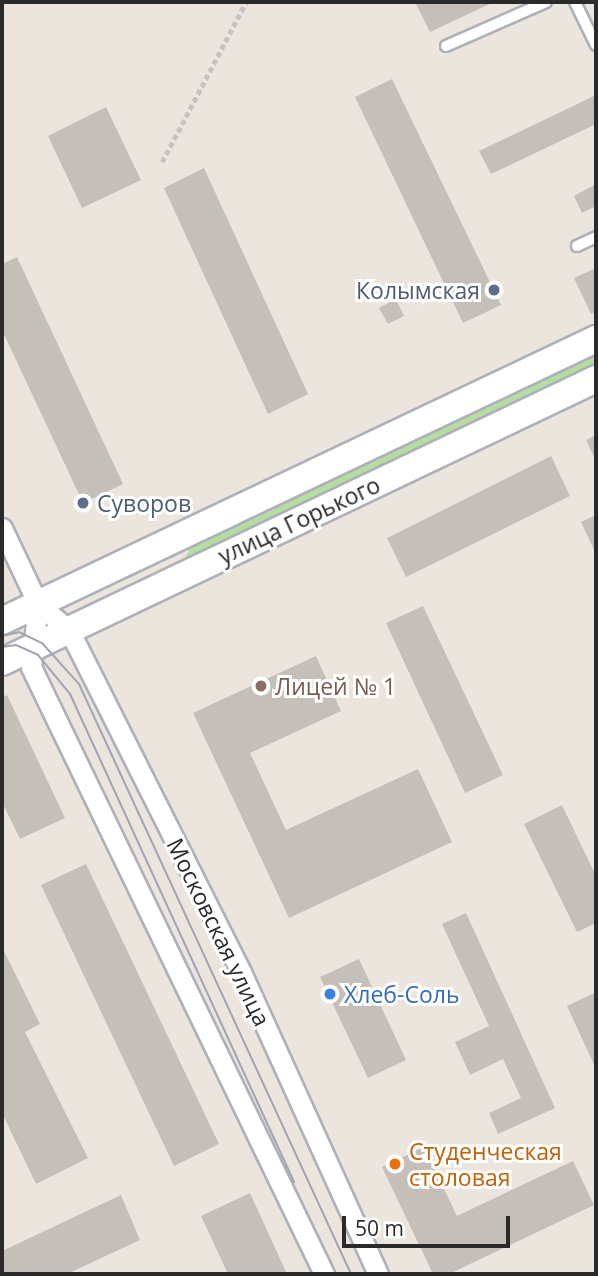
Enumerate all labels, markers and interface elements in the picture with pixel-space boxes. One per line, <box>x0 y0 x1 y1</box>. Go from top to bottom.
place label: Колымская <box>356 276 480 304</box>
marker: Колымская <box>486 282 502 298</box>
street label: улица Горького <box>214 470 384 570</box>
place label: Суворов <box>97 489 191 517</box>
marker: Суворов <box>75 495 91 511</box>
place label: Лицей № 1 <box>275 672 396 700</box>
marker: Лицей № 1 <box>253 678 269 694</box>
street label: Московская улица <box>162 834 276 1030</box>
place label: Хлеб-Соль <box>344 980 459 1008</box>
marker: Хлеб-Соль <box>322 986 338 1002</box>
place label: Студенческая столовая <box>409 1137 562 1191</box>
marker: Студенческая столовая <box>387 1156 403 1172</box>
scale bar <box>346 1202 514 1246</box>
text: 50 m <box>355 1214 404 1242</box>

